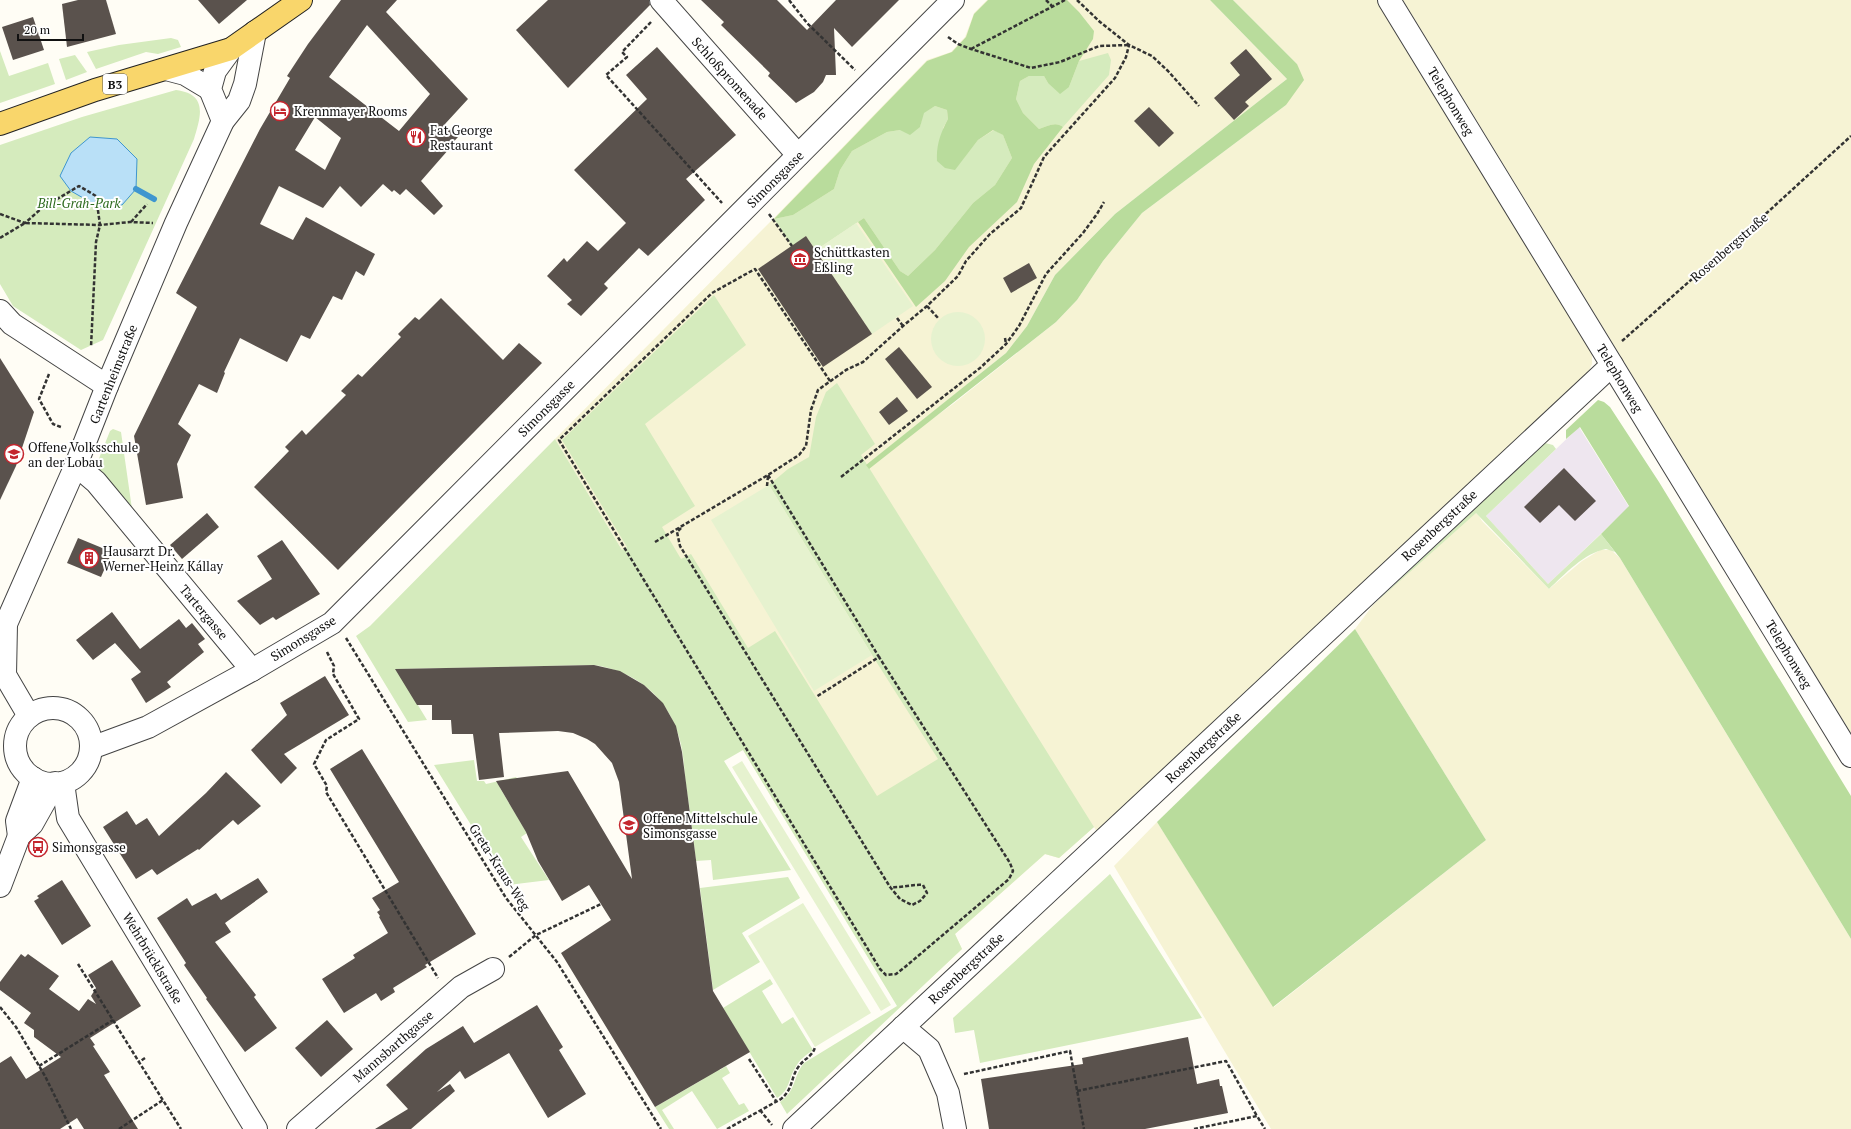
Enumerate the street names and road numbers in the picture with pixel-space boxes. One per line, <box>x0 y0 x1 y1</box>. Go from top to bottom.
street label: Schloßpromenade <box>688 33 772 123</box>
street label: Telephonweg <box>1424 63 1479 139</box>
road number: B3 <box>103 74 127 94</box>
street label: Simonsgasse <box>743 147 807 211</box>
street label: Rosenbergstraße <box>1686 208 1772 286</box>
street label: Gartenheimstraße <box>85 322 141 426</box>
street label: Telephonweg <box>1593 340 1648 416</box>
street label: Simonsgasse <box>514 376 578 440</box>
street label: Rosenbergstraße <box>1397 485 1481 565</box>
street label: Tartergasse <box>176 581 232 643</box>
street label: Simonsgasse <box>267 611 339 665</box>
street label: Telephonweg <box>1762 616 1817 692</box>
street label: Rosenbergstraße <box>1161 707 1245 787</box>
street label: Greta-Kraus-Weg <box>465 820 535 914</box>
street label: Wehrbrücklstraße <box>119 909 187 1007</box>
street label: Rosenbergstraße <box>924 928 1008 1008</box>
street label: Mannsbarthgasse <box>349 1006 437 1086</box>

